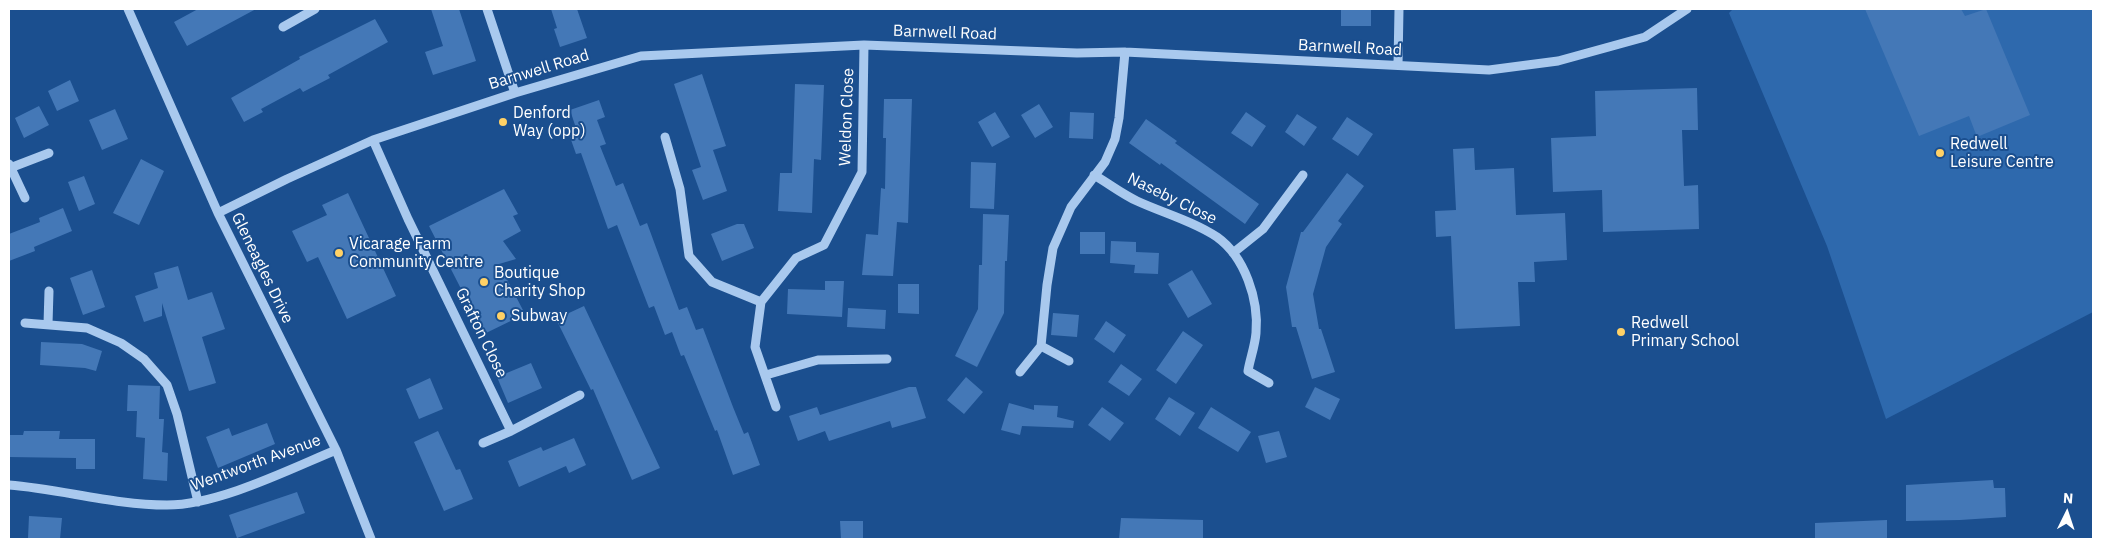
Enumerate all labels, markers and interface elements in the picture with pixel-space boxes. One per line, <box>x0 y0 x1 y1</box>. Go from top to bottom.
street label: Barnwell Road <box>893 22 997 44</box>
street label: Barnwell Road <box>1298 36 1402 60</box>
street label: Barnwell Road <box>486 46 592 94</box>
street label: Weldon Close <box>836 68 858 166</box>
place label: Denford Way (opp) <box>513 103 586 141</box>
marker: Denford Way (opp) <box>497 116 509 128</box>
place label: Redwell Leisure Centre <box>1950 134 2054 172</box>
marker: Redwell Leisure Centre <box>1934 147 1946 159</box>
street label: Naseby Close <box>1124 169 1220 229</box>
street label: Gleneagles Drive <box>227 209 297 327</box>
place label: Vicarage Farm Community Centre <box>349 234 483 272</box>
marker: Vicarage Farm Community Centre <box>333 247 345 259</box>
place label: Boutique Charity Shop <box>494 263 585 301</box>
marker: Boutique Charity Shop <box>478 276 490 288</box>
street label: Grafton Close <box>451 285 511 381</box>
place label: Subway <box>511 306 567 326</box>
marker: Subway <box>495 310 507 322</box>
place label: Redwell Primary School <box>1631 313 1739 351</box>
marker: Redwell Primary School <box>1615 326 1627 338</box>
street label: Wentworth Avenue <box>189 431 323 495</box>
north arrow <box>2042 488 2092 538</box>
text: N <box>2062 489 2074 507</box>

